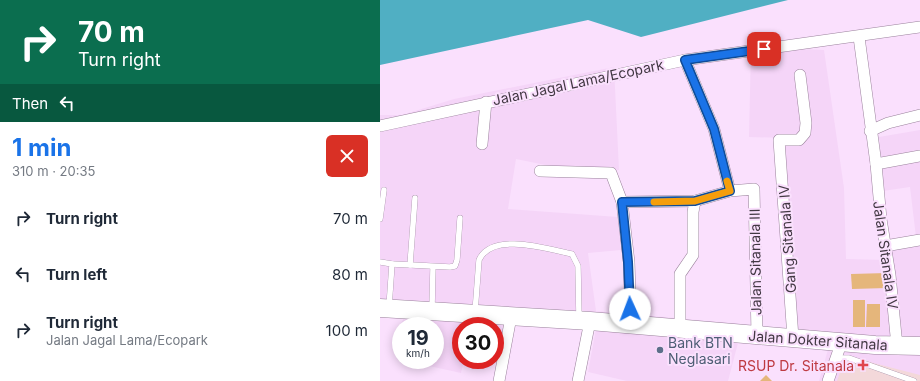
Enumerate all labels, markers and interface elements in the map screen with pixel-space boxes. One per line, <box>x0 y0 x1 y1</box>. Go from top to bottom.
text: 70 m <box>78 15 145 49</box>
icon: right <box>12 16 64 68</box>
pin <box>747 32 781 66</box>
icon: arrive <box>753 38 775 60</box>
text: Turn right <box>78 49 161 70</box>
street label: Jalan Jagal Lama/Ecopark <box>491 55 665 108</box>
icon: left <box>56 92 78 114</box>
text: Then <box>12 94 48 113</box>
text: 1 min <box>12 133 71 162</box>
button: close <box>326 135 368 177</box>
text: 310 m · 20:35 <box>12 163 95 179</box>
street label: Gang Sitanala IV <box>775 184 799 294</box>
street label: Jalan Sitanala IV <box>870 200 902 310</box>
icon: right <box>12 207 34 229</box>
street label: Jalan Sitanala III <box>746 208 764 316</box>
text: Turn right <box>46 209 118 228</box>
text: 70 m <box>333 209 368 228</box>
icon: left <box>12 263 34 285</box>
text: Turn left <box>46 265 107 284</box>
text: 80 m <box>332 265 368 284</box>
position arrow <box>609 288 651 330</box>
text: Turn right <box>46 313 118 332</box>
speed limit sign: 30 <box>452 317 504 369</box>
icon: right <box>12 319 34 341</box>
text: 100 m <box>326 321 368 340</box>
text: 19 <box>407 326 429 350</box>
street label: Jalan Dokter Sitanala <box>748 327 888 353</box>
text: Jalan Jagal Lama/Ecopark <box>46 332 208 348</box>
place label: Bank BTN Neglasari <box>668 334 733 367</box>
marker: Bank BTN Neglasari <box>655 345 665 355</box>
text: km/h <box>406 347 430 359</box>
place label: RSUP Dr. Sitanala <box>738 357 854 374</box>
marker: RSUP Dr. Sitanala <box>857 359 869 371</box>

